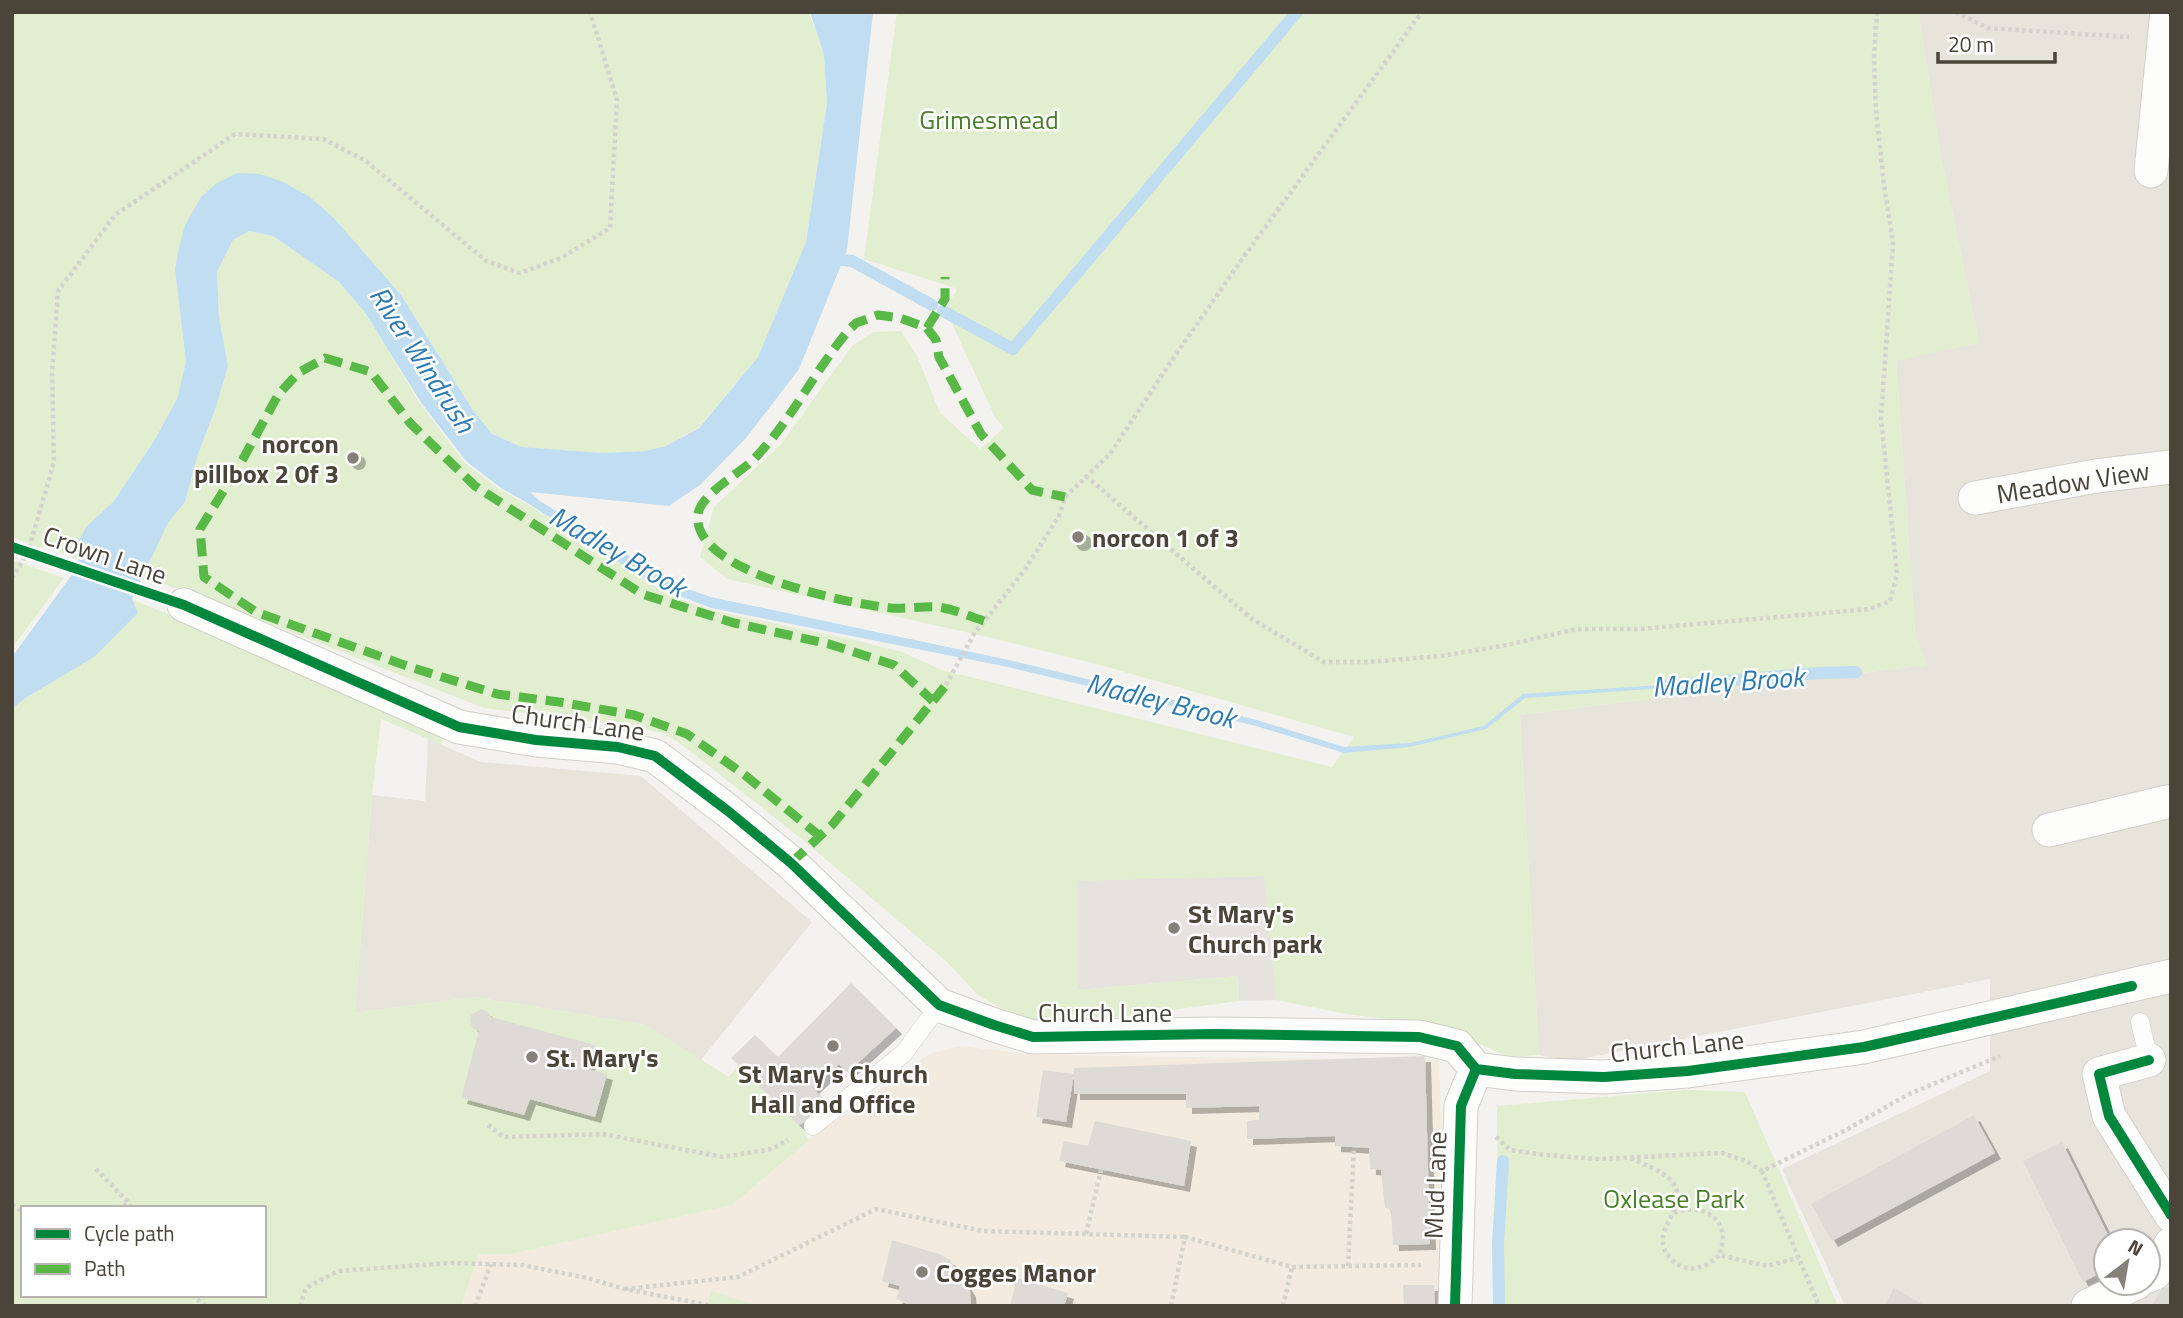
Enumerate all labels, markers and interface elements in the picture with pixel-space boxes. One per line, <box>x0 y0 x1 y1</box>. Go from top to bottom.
scale bar <box>1938 21 2055 65</box>
text: 20 m <box>1948 28 1994 60</box>
park label: Grimesmead <box>919 100 1059 139</box>
water label: River Windrush <box>359 277 487 442</box>
place label: norcon pillbox 2 0f 3 <box>194 424 339 493</box>
marker: norcon pillbox 2 0f 3 <box>345 450 361 466</box>
street label: Meadow View <box>1994 451 2152 513</box>
water label: Madley Brook <box>541 494 698 609</box>
street label: Crown Lane <box>38 516 172 594</box>
place label: norcon 1 of 3 <box>1092 518 1239 557</box>
marker: norcon 1 of 3 <box>1070 529 1086 545</box>
water label: Madley Brook <box>1651 654 1809 708</box>
water label: Madley Brook <box>1082 661 1243 740</box>
street label: Church Lane <box>509 693 647 751</box>
place label: St Mary's Church park <box>1188 894 1323 963</box>
marker: St Mary's Church park <box>1166 920 1182 936</box>
street label: Church Lane <box>1038 993 1172 1032</box>
street label: Church Lane <box>1608 1020 1746 1072</box>
place label: St. Mary's <box>546 1038 659 1077</box>
marker: St Mary's Church Hall and Office <box>825 1038 841 1054</box>
marker: St. Mary's <box>524 1049 540 1065</box>
place label: St Mary's Church Hall and Office <box>738 1054 928 1123</box>
street label: Mud Lane <box>1414 1131 1456 1239</box>
park label: Oxlease Park <box>1603 1179 1745 1218</box>
legend <box>21 1206 266 1297</box>
text: Cycle path <box>84 1217 175 1249</box>
north arrow <box>2092 1227 2162 1297</box>
text: N <box>2123 1231 2149 1263</box>
text: Path <box>84 1252 126 1284</box>
place label: Cogges Manor <box>936 1253 1097 1292</box>
marker: Cogges Manor <box>914 1264 930 1280</box>

